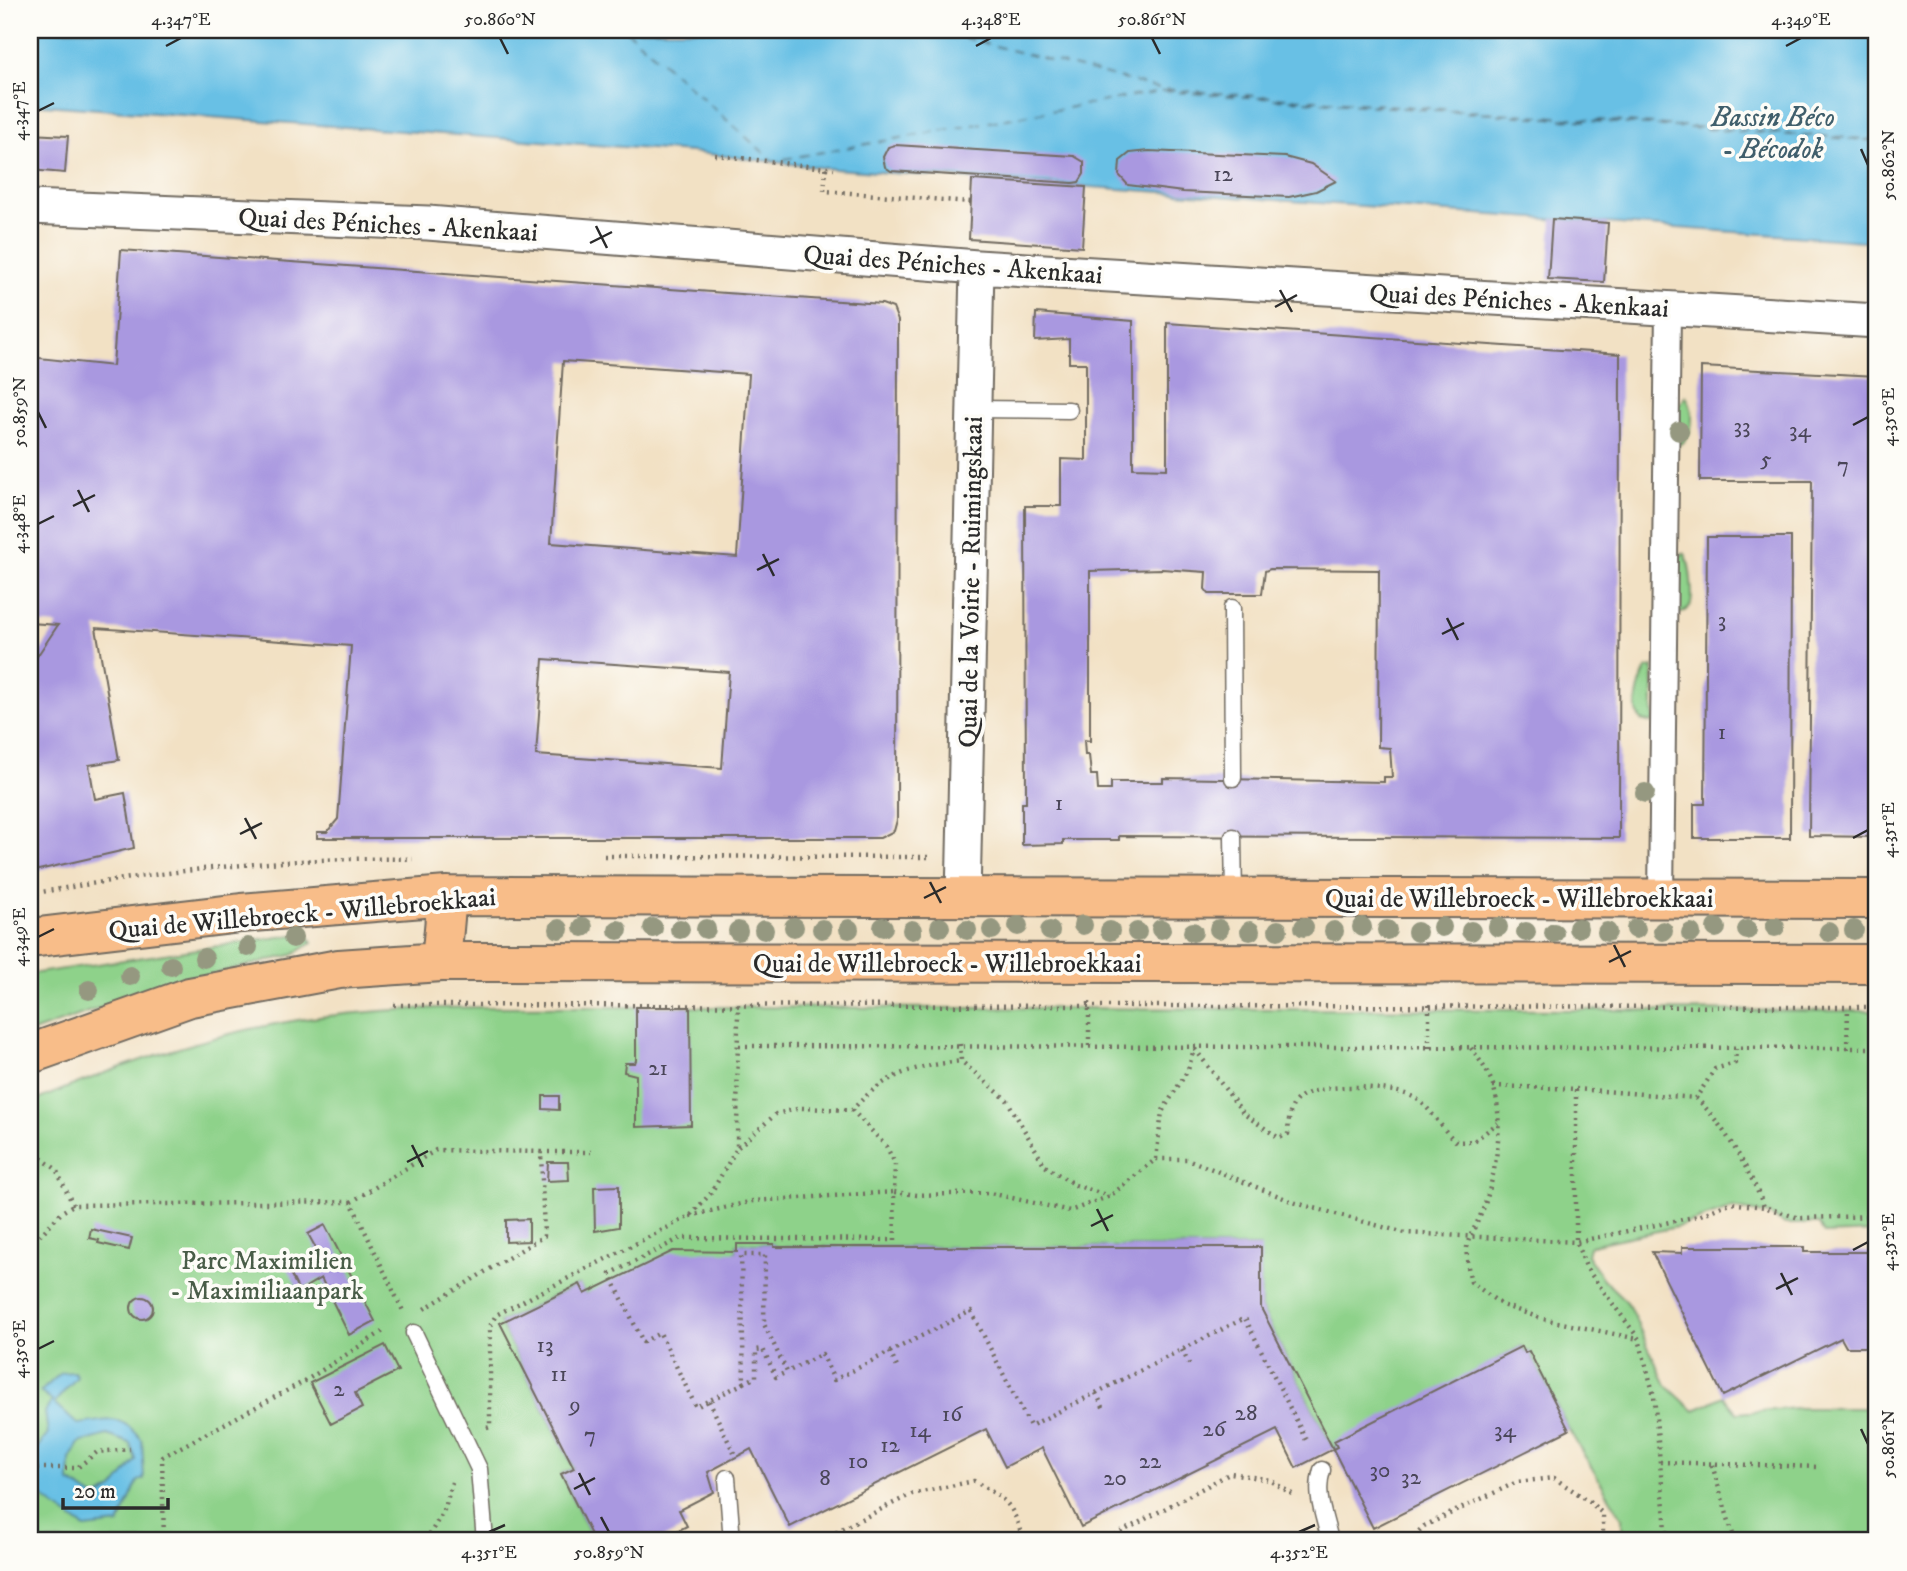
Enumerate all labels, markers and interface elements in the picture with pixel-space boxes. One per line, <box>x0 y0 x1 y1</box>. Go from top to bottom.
text: 4.347°E <box>151 9 211 31</box>
text: 50.860°N <box>464 9 536 31</box>
text: 4.348°E <box>961 9 1021 31</box>
text: 50.861°N <box>1118 9 1186 31</box>
text: 4.349°E <box>1771 9 1831 31</box>
text: 4.347°E <box>9 81 31 141</box>
water label: Bassin Béco - Bécodok <box>1710 100 1835 167</box>
text: 50.862°N <box>1878 129 1900 200</box>
house number: 12 <box>1213 160 1234 189</box>
street label: Quai des Péniches - Akenkaai <box>237 201 539 250</box>
street label: Quai des Péniches - Akenkaai <box>802 239 1104 292</box>
street label: Quai des Péniches - Akenkaai <box>1368 277 1670 326</box>
text: 50.859°N <box>9 377 31 447</box>
text: 4.350°E <box>1878 387 1900 446</box>
house number: 33 <box>1733 412 1751 441</box>
street label: Quai de la Voirie - Ruimingskaai <box>952 416 991 748</box>
house number: 34 <box>1789 416 1812 445</box>
house number: 5 <box>1760 445 1772 474</box>
house number: 7 <box>1837 451 1849 480</box>
text: 4.348°E <box>9 494 31 554</box>
house number: 3 <box>1718 606 1726 635</box>
house number: 1 <box>1718 718 1726 747</box>
house number: 1 <box>1055 789 1063 818</box>
text: 4.351°E <box>1878 802 1900 858</box>
street label: Quai de Willebroeck - Willebroekkaai <box>107 881 497 948</box>
street label: Quai de Willebroeck - Willebroekkaai <box>1325 883 1713 916</box>
text: 4.349°E <box>9 907 31 967</box>
street label: Quai de Willebroeck - Willebroekkaai <box>753 948 1141 981</box>
house number: 21 <box>648 1054 668 1083</box>
text: 4.352°E <box>1878 1213 1900 1271</box>
park label: Parc Maximilien - Maximiliaanpark <box>170 1245 364 1308</box>
text: 4.350°E <box>9 1319 31 1378</box>
house number: 13 <box>536 1331 554 1360</box>
house number: 11 <box>551 1360 567 1389</box>
house number: 2 <box>333 1375 345 1404</box>
house number: 9 <box>568 1391 581 1420</box>
house number: 28 <box>1235 1399 1257 1428</box>
house number: 16 <box>942 1400 963 1429</box>
text: 50.861°N <box>1878 1410 1900 1478</box>
house number: 26 <box>1202 1415 1227 1444</box>
house number: 14 <box>909 1416 932 1445</box>
house number: 34 <box>1494 1416 1517 1445</box>
house number: 7 <box>584 1421 596 1450</box>
house number: 12 <box>880 1431 901 1460</box>
house number: 10 <box>848 1447 868 1476</box>
house number: 22 <box>1139 1447 1162 1476</box>
house number: 30 <box>1370 1456 1390 1485</box>
house number: 32 <box>1401 1463 1422 1492</box>
house number: 8 <box>819 1464 831 1493</box>
house number: 20 <box>1103 1464 1127 1493</box>
scale bar <box>63 1466 168 1510</box>
text: 20 m <box>74 1479 116 1505</box>
text: 4.351°E <box>461 1542 517 1564</box>
text: 50.859°N <box>574 1542 644 1564</box>
text: 4.352°E <box>1270 1542 1328 1564</box>

